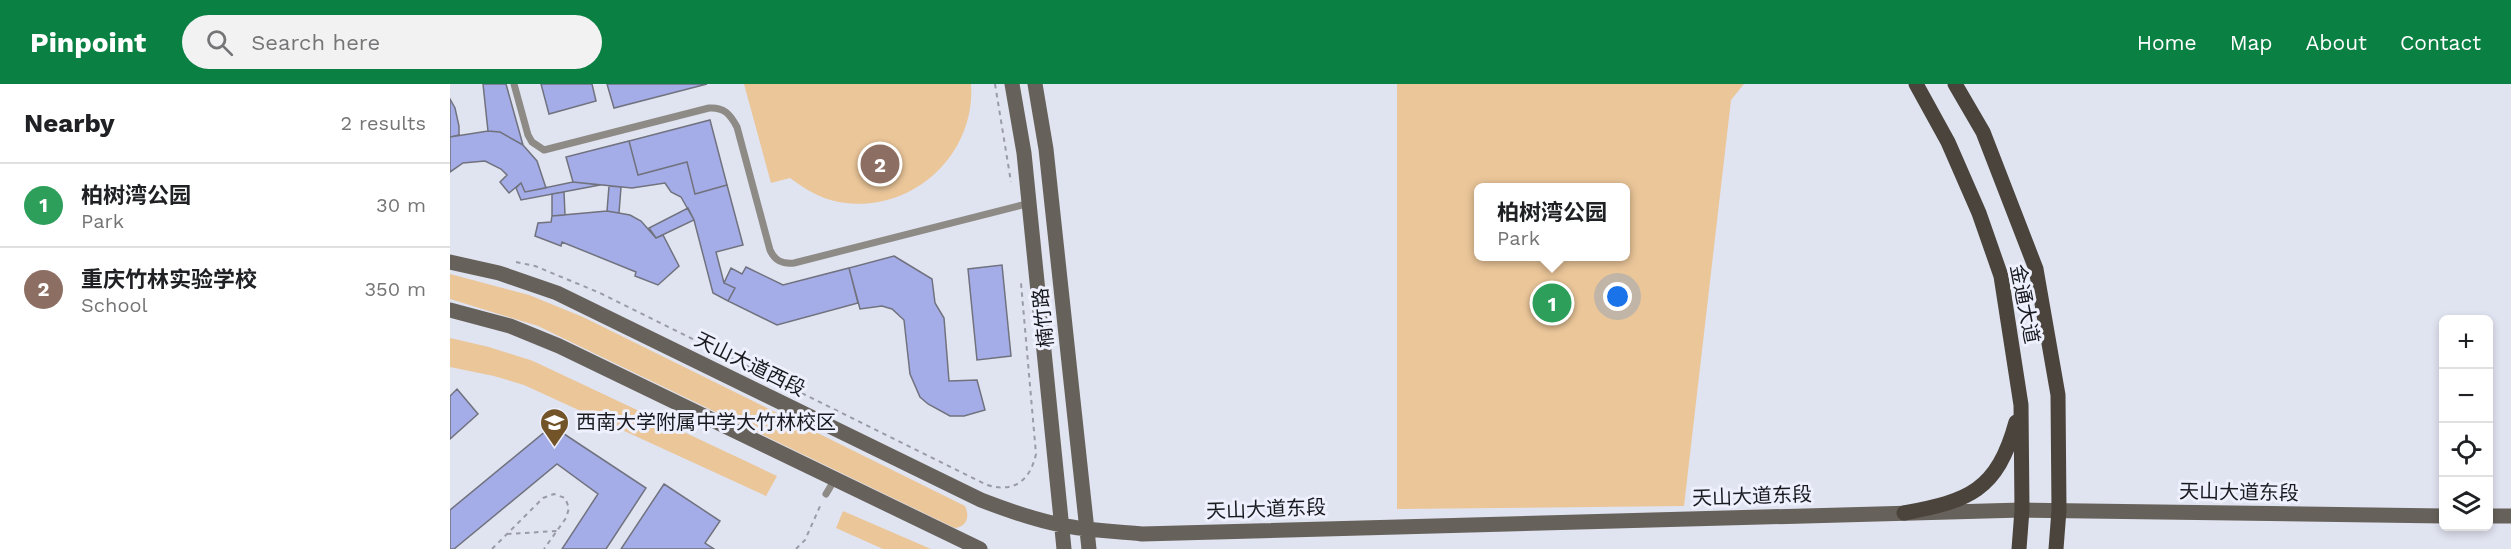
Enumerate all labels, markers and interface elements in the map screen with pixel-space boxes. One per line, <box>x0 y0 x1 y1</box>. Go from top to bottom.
search box <box>182 15 602 69</box>
text: Pinpoint <box>30 26 146 59</box>
icon: search <box>203 26 236 59</box>
text: Search here <box>251 30 380 55</box>
text: Home <box>2137 30 2197 55</box>
text: Map <box>2230 30 2273 55</box>
text: About <box>2306 30 2367 55</box>
text: Contact <box>2400 30 2481 55</box>
text: Nearby <box>24 108 115 138</box>
text: 2 results <box>341 111 426 135</box>
pin: 2 <box>860 142 900 187</box>
text: 柏树湾公园 <box>81 183 191 208</box>
popup <box>1474 183 1630 261</box>
text: 1 <box>39 193 48 217</box>
text: 30 m <box>376 193 426 217</box>
text: 柏树湾公园 <box>1497 200 1607 225</box>
text: Park <box>81 209 124 233</box>
text: Park <box>1497 226 1540 250</box>
street label: 金通大道 <box>2006 262 2044 346</box>
text: 重庆竹林实验学校 <box>81 267 257 292</box>
text: 2 <box>38 277 49 301</box>
text: 350 m <box>364 277 426 301</box>
pin: 1 <box>1532 280 1572 326</box>
your location <box>1603 282 1632 311</box>
street label: 楠竹路 <box>1028 287 1058 349</box>
text: School <box>81 293 148 317</box>
map controls <box>2439 315 2493 531</box>
button: + <box>2439 315 2493 369</box>
street label: 天山大道西段 <box>691 327 809 401</box>
button: − <box>2439 369 2493 423</box>
school or university icon: 西南大学附属中学大竹林校区 <box>539 406 571 448</box>
place label: 西南大学附属中学大竹林校区 <box>576 410 836 434</box>
button: locate <box>2439 423 2493 477</box>
button: layers <box>2439 477 2493 531</box>
street label: 天山大道东段 <box>2179 479 2299 505</box>
street label: 天山大道东段 <box>1692 482 1812 510</box>
street label: 天山大道东段 <box>1206 495 1326 523</box>

